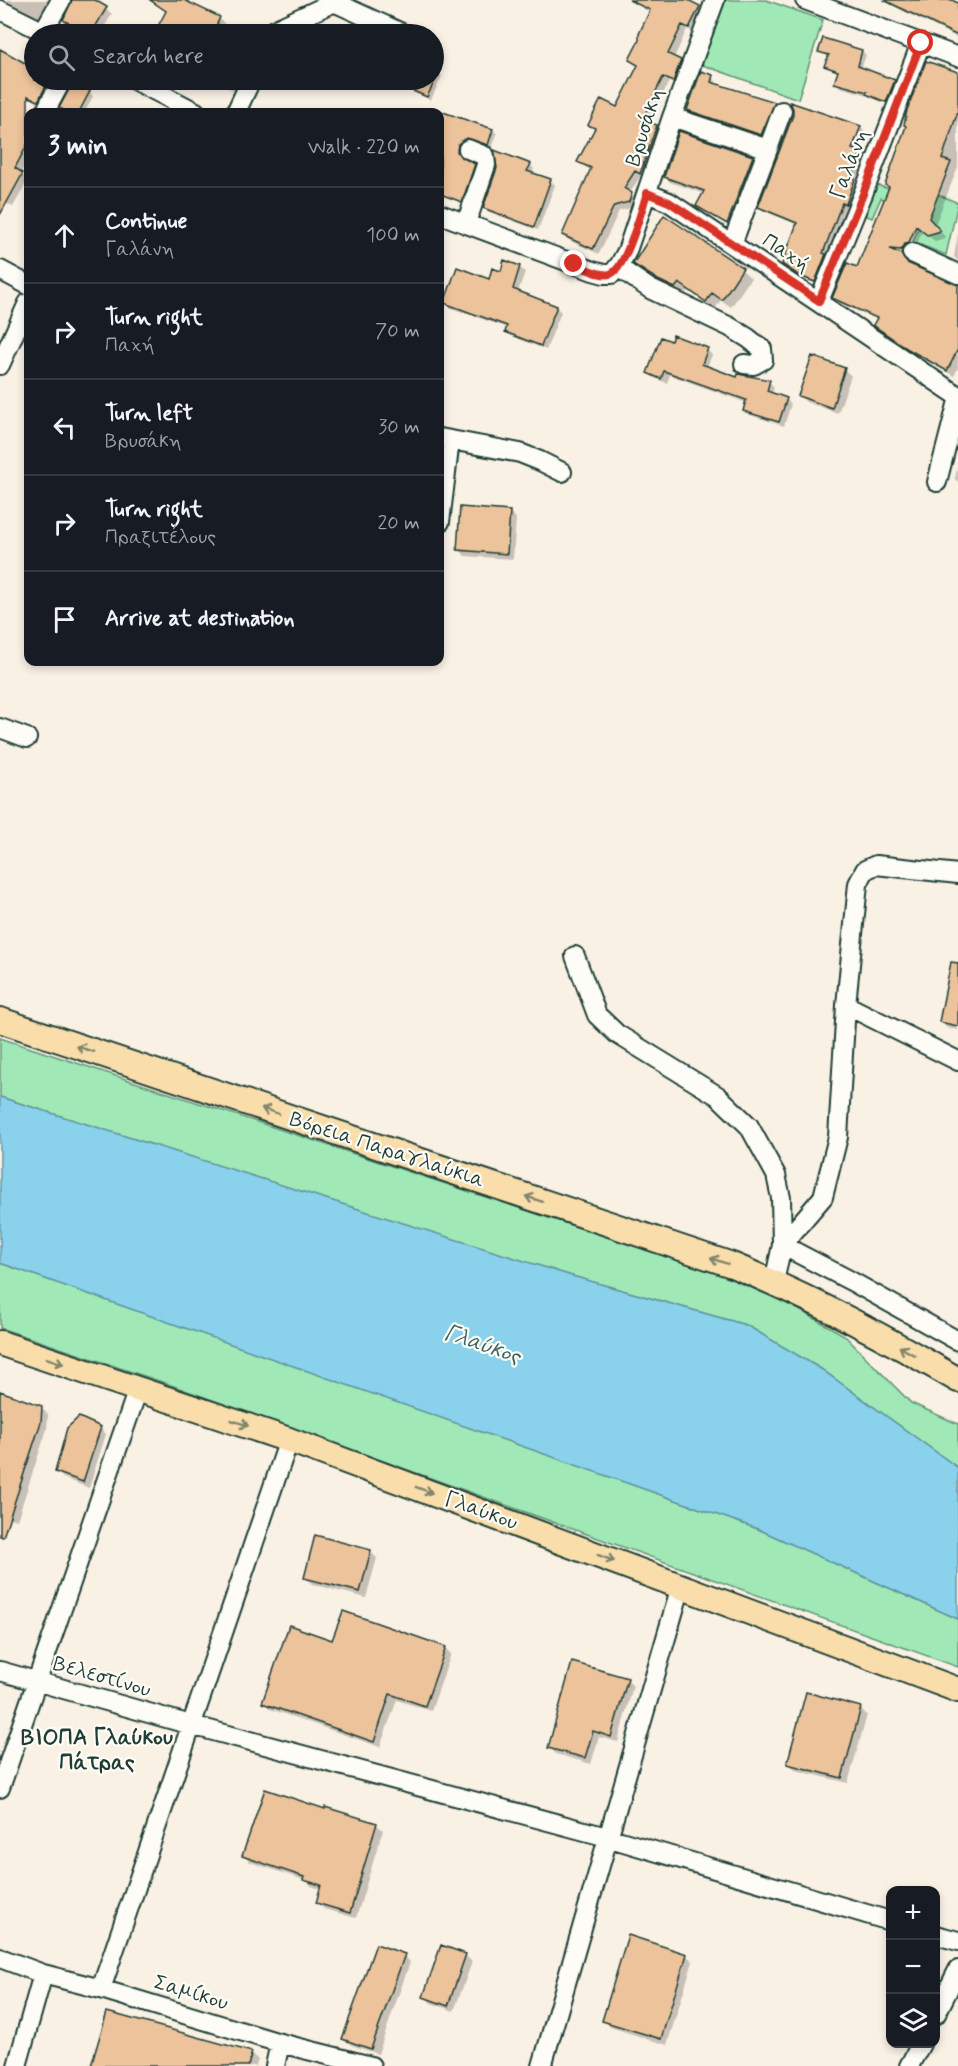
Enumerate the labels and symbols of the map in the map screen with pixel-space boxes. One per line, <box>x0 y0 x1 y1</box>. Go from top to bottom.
route start <box>907 29 933 55</box>
street label: Βρυσάκη <box>619 84 671 170</box>
street label: Γαλάνη <box>824 125 876 203</box>
street label: Παχή <box>757 227 815 279</box>
route end <box>560 250 586 276</box>
one-way arrow <box>76 1042 95 1053</box>
one-way arrow <box>261 1105 280 1116</box>
street label: Βόρεια Παραγλαύκια <box>286 1105 488 1195</box>
one-way arrow <box>525 1193 544 1204</box>
one-way arrow <box>710 1254 729 1265</box>
water label: Γλαύκος <box>440 1319 525 1372</box>
one-way arrow <box>899 1345 916 1357</box>
one-way arrow <box>46 1357 64 1368</box>
one-way arrow <box>230 1419 249 1430</box>
one-way arrow <box>414 1485 432 1496</box>
street label: Γλαύκου <box>440 1485 522 1537</box>
one-way arrow <box>596 1554 615 1565</box>
street label: Βελεστίνου <box>50 1650 154 1704</box>
district label: ΒΙΟΠΑ Γλαύκου Πάτρας <box>21 1724 173 1777</box>
street label: Σαμίκου <box>150 1968 232 2018</box>

